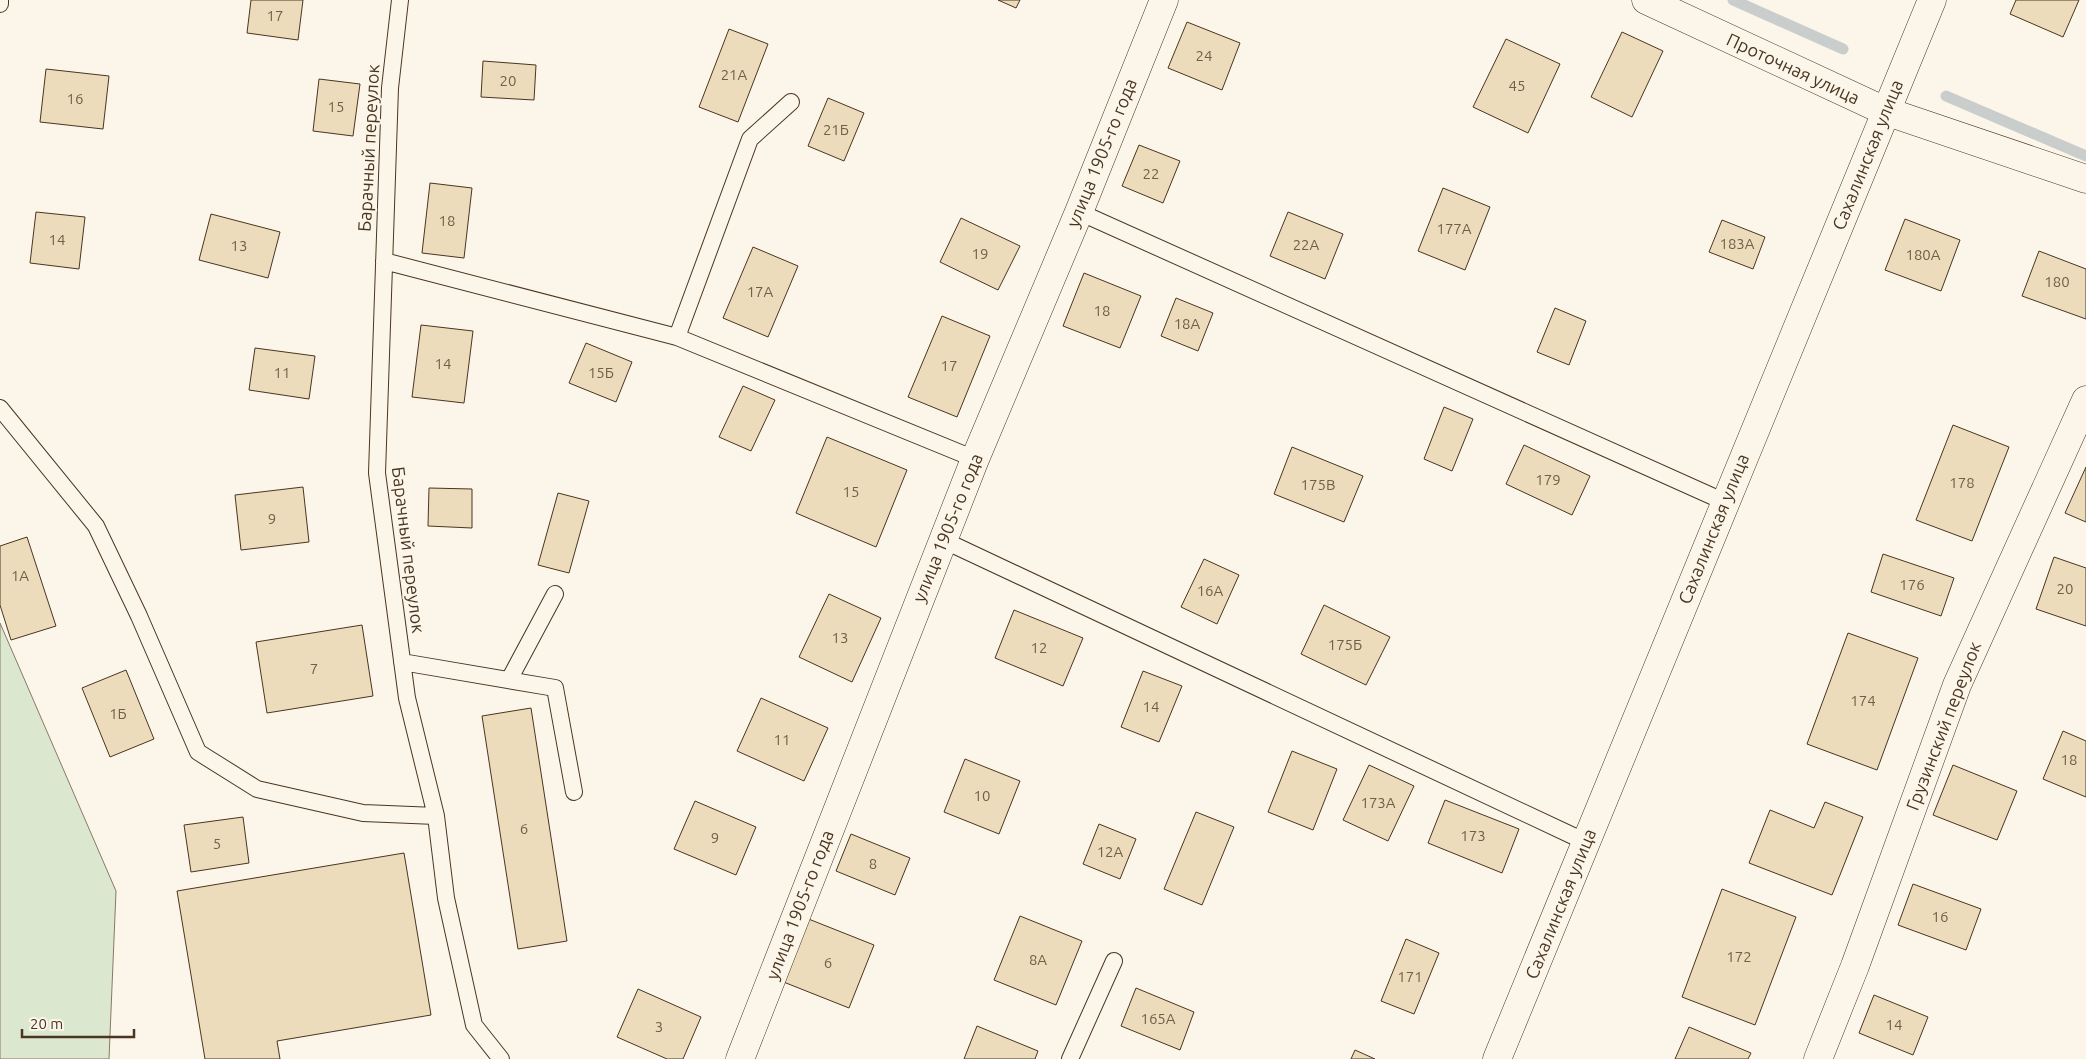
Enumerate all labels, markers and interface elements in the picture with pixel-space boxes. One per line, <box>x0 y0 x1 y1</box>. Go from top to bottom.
house number: 17 <box>267 7 283 24</box>
street label: Проточная улица <box>1724 29 1863 108</box>
house number: 24 <box>1196 47 1212 64</box>
street label: Барачный переулок <box>354 64 382 232</box>
house number: 21А <box>721 66 748 83</box>
house number: 20 <box>500 72 516 89</box>
street label: улица 1905-го года <box>1062 75 1140 230</box>
house number: 45 <box>1509 77 1525 94</box>
street label: Сахалинская улица <box>1828 77 1906 233</box>
house number: 16 <box>67 90 83 107</box>
house number: 15 <box>328 98 344 115</box>
house number: 21Б <box>823 121 849 138</box>
house number: 22 <box>1143 165 1159 182</box>
house number: 18 <box>439 212 455 229</box>
house number: 177А <box>1436 220 1472 237</box>
house number: 14 <box>49 231 65 248</box>
house number: 183А <box>1719 235 1755 252</box>
house number: 22А <box>1293 236 1320 253</box>
house number: 13 <box>231 237 247 254</box>
house number: 19 <box>972 245 988 262</box>
house number: 180А <box>1905 246 1941 263</box>
house number: 180 <box>2044 273 2070 290</box>
house number: 17А <box>747 283 774 300</box>
house number: 18 <box>1094 302 1110 319</box>
house number: 18А <box>1174 315 1201 332</box>
house number: 14 <box>435 355 451 372</box>
house number: 17 <box>941 357 957 374</box>
house number: 11 <box>274 364 290 381</box>
house number: 15Б <box>588 364 614 381</box>
street label: улица 1905-го года <box>908 450 986 605</box>
street label: Сахалинская улица <box>1674 451 1752 607</box>
street label: Барачный переулок <box>389 465 429 634</box>
house number: 179 <box>1535 471 1561 488</box>
house number: 178 <box>1949 474 1975 491</box>
house number: 175В <box>1301 476 1335 493</box>
house number: 15 <box>843 483 859 500</box>
house number: 9 <box>268 510 276 527</box>
house number: 1А <box>11 567 29 584</box>
house number: 176 <box>1899 576 1925 593</box>
house number: 20 <box>2057 580 2073 597</box>
house number: 16А <box>1197 582 1224 599</box>
house number: 13 <box>832 629 848 646</box>
house number: 175Б <box>1328 636 1362 653</box>
street label: Грузинский переулок <box>1902 638 1984 813</box>
house number: 12 <box>1031 639 1047 656</box>
house number: 7 <box>310 660 318 677</box>
house number: 174 <box>1850 692 1876 709</box>
house number: 14 <box>1143 698 1159 715</box>
house number: 1Б <box>109 705 127 722</box>
house number: 11 <box>774 731 790 748</box>
house number: 18 <box>2061 751 2077 768</box>
house number: 10 <box>974 787 990 804</box>
house number: 173А <box>1360 794 1396 811</box>
house number: 6 <box>520 820 528 837</box>
street label: Сахалинская улица <box>1521 826 1599 982</box>
street label: улица 1905-го года <box>761 827 837 982</box>
house number: 173 <box>1460 827 1486 844</box>
house number: 9 <box>711 829 719 846</box>
house number: 5 <box>213 835 221 852</box>
house number: 12А <box>1097 843 1124 860</box>
house number: 8 <box>869 855 877 872</box>
house number: 16 <box>1932 908 1948 925</box>
house number: 172 <box>1726 948 1752 965</box>
house number: 8А <box>1029 951 1047 968</box>
house number: 6 <box>824 954 832 971</box>
house number: 171 <box>1397 968 1423 985</box>
scale bar <box>22 1006 135 1038</box>
house number: 165А <box>1140 1010 1176 1027</box>
text: 20 m <box>30 1015 63 1032</box>
house number: 14 <box>1886 1016 1902 1033</box>
house number: 3 <box>655 1018 663 1035</box>

